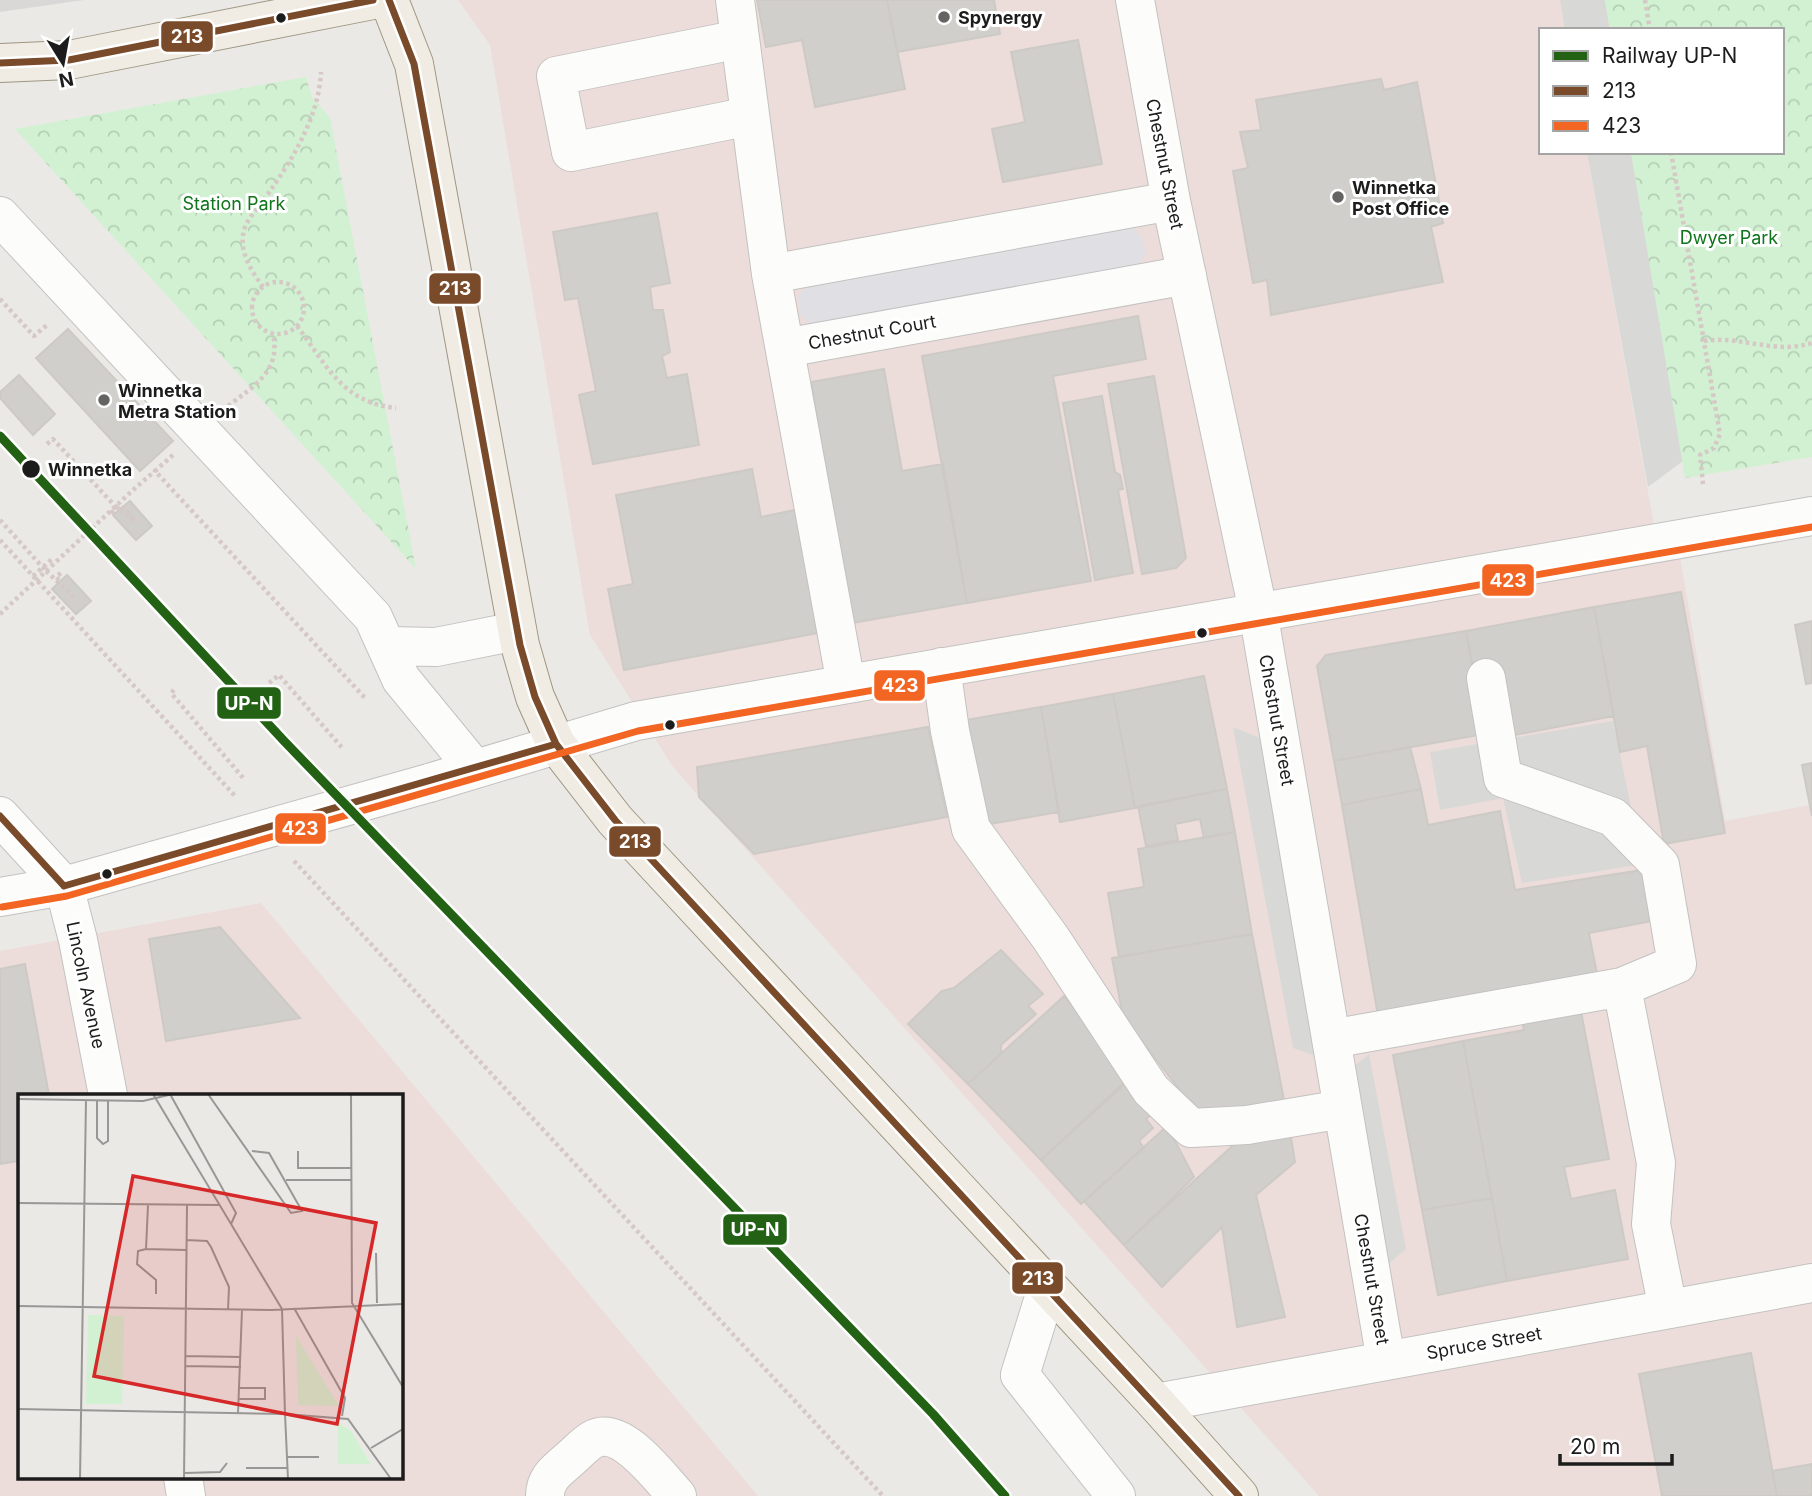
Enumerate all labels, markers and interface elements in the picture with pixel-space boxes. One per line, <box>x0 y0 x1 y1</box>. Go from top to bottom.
place label: Spynergy <box>958 7 1043 28</box>
marker: Spynergy <box>936 9 952 25</box>
unlabelled marker <box>274 11 288 25</box>
line badge: 213 <box>160 20 214 53</box>
text: 213 <box>171 25 203 48</box>
north arrow <box>28 28 98 98</box>
legend <box>1539 28 1784 154</box>
text: Railway UP-N <box>1602 43 1737 68</box>
text: N <box>57 67 75 92</box>
text: 213 <box>1602 78 1636 103</box>
street label: Chestnut Street <box>1142 97 1188 231</box>
text: 423 <box>1602 113 1641 138</box>
place label: Winnetka Post Office <box>1352 177 1450 219</box>
marker: Winnetka Post Office <box>1330 189 1346 205</box>
park label: Station Park <box>183 193 286 214</box>
park label: Dwyer Park <box>1680 227 1778 248</box>
line badge: 213 <box>428 272 482 305</box>
text: 213 <box>439 277 471 300</box>
street label: Chestnut Court <box>806 310 938 354</box>
place label: Winnetka Metra Station <box>118 380 237 422</box>
marker: Winnetka Metra Station <box>96 392 112 408</box>
marker: Winnetka <box>20 458 42 480</box>
place label: Winnetka <box>48 459 132 480</box>
line badge: 423 <box>1481 563 1535 597</box>
text: 423 <box>1489 569 1527 592</box>
unlabelled marker <box>1195 626 1209 640</box>
street label: Chestnut Street <box>1255 653 1299 787</box>
line badge: 423 <box>873 669 926 702</box>
text: 423 <box>881 674 919 697</box>
line badge: UP-N <box>216 686 282 720</box>
text: UP-N <box>224 692 274 715</box>
unlabelled marker <box>663 718 677 732</box>
line badge: 423 <box>274 812 327 845</box>
text: 423 <box>281 817 319 840</box>
line badge: 213 <box>608 825 662 858</box>
text: 213 <box>619 830 651 853</box>
unlabelled marker <box>100 867 114 881</box>
street label: Lincoln Avenue <box>62 919 110 1051</box>
inset map <box>18 1094 402 1478</box>
street label: Chestnut Street <box>1350 1212 1394 1346</box>
line badge: UP-N <box>722 1213 788 1246</box>
text: UP-N <box>730 1218 780 1241</box>
line badge: 213 <box>1011 1261 1064 1295</box>
text: 213 <box>1022 1267 1054 1290</box>
street label: Spruce Street <box>1425 1323 1543 1363</box>
scale bar <box>1560 1422 1672 1466</box>
text: 20 m <box>1570 1434 1620 1459</box>

